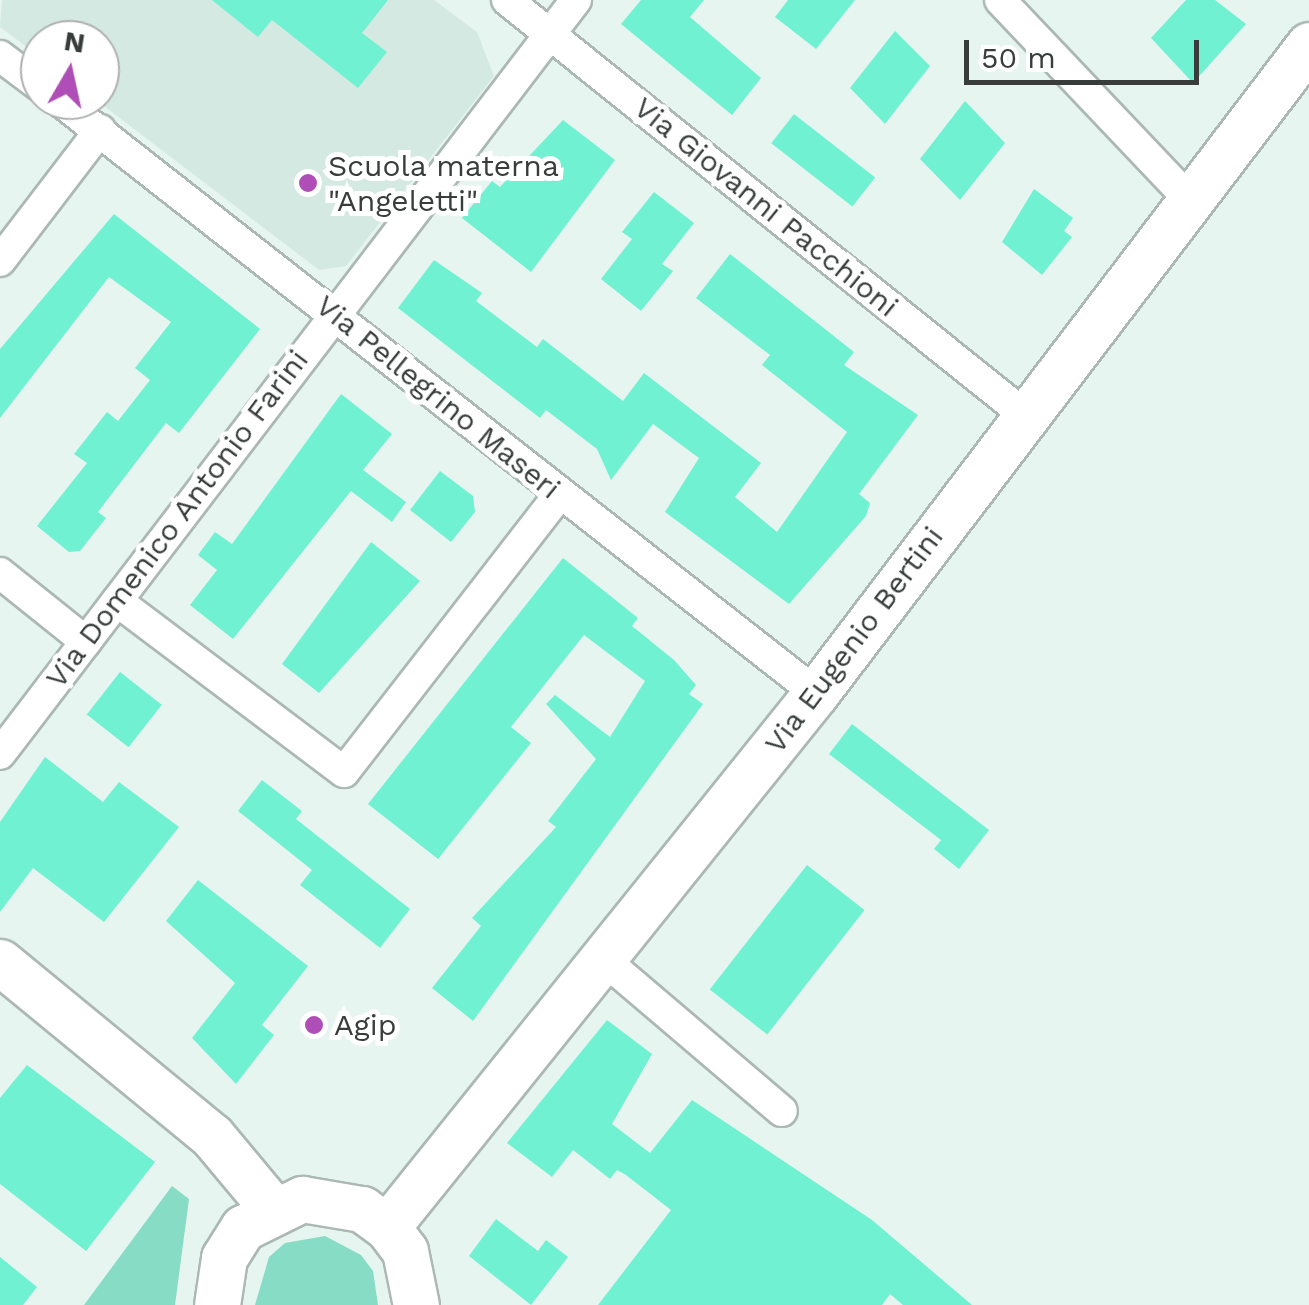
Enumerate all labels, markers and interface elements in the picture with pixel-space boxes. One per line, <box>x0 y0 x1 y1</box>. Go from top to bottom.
north arrow <box>20 20 120 120</box>
scale bar <box>969 20 1204 82</box>
text: N <box>62 24 87 60</box>
text: 50 m <box>981 40 1056 75</box>
street label: Via Giovanni Pacchioni <box>627 89 905 325</box>
place label: Scuola materna "Angeletti" <box>328 148 560 218</box>
marker: Scuola materna "Angeletti" <box>297 172 319 194</box>
street label: Via Pellegrino Maseri <box>308 287 568 507</box>
street label: Via Domenico Antonio Farini <box>38 342 316 696</box>
street label: Via Eugenio Bertini <box>757 519 951 761</box>
place label: Agip <box>334 1007 397 1043</box>
marker: Agip <box>303 1014 325 1036</box>

